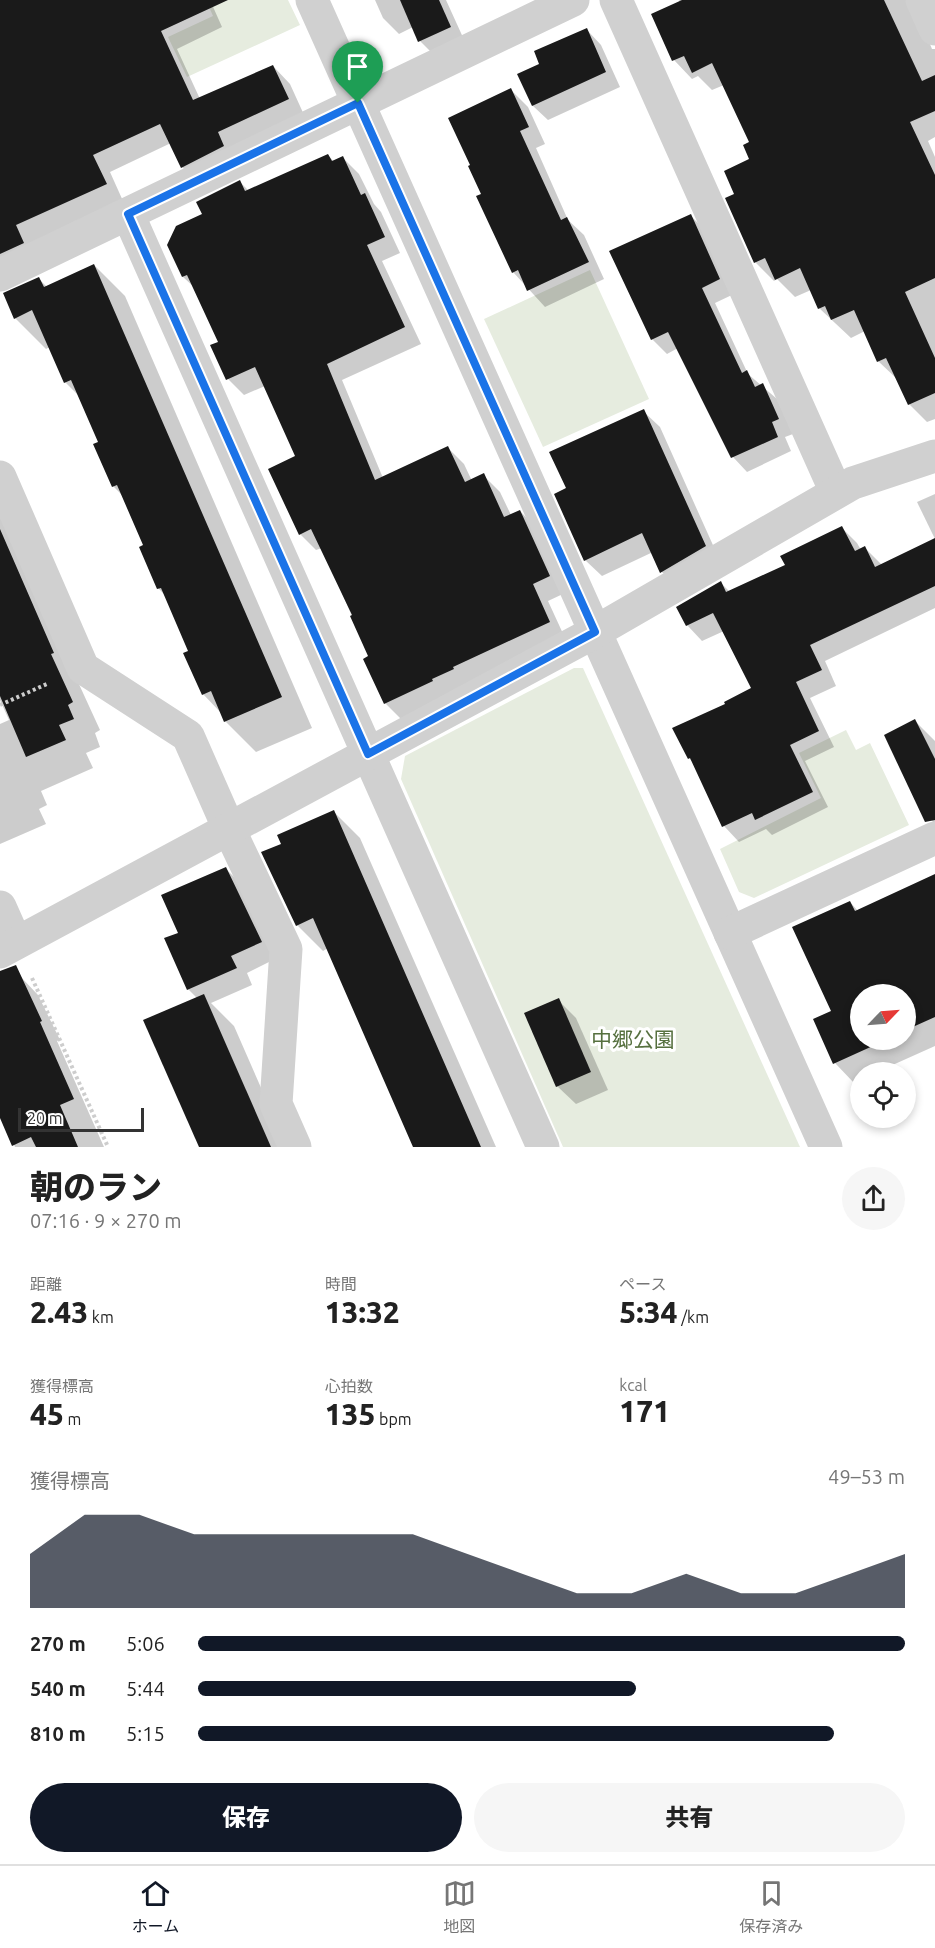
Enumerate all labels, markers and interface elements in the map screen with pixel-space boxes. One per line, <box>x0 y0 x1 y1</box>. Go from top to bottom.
pin <box>332 41 383 103</box>
icon: arrive <box>341 50 374 83</box>
north arrow <box>850 984 916 1050</box>
map controls <box>850 984 916 1128</box>
park label: 中郷公園 <box>591 1027 675 1051</box>
button: locate <box>850 1062 916 1128</box>
scale bar <box>18 1105 144 1132</box>
text: 20 m <box>27 1109 63 1127</box>
button: share <box>842 1167 905 1230</box>
text: 朝のラン <box>30 1168 162 1205</box>
text: 07:16 · 9 × 270 m <box>30 1209 182 1232</box>
text: 距離 <box>30 1275 62 1293</box>
text: 時間 <box>325 1275 357 1293</box>
text: ペース <box>619 1275 667 1293</box>
text: 2.43 <box>30 1295 88 1329</box>
text: 13:32 <box>325 1295 400 1329</box>
text: 5:34 <box>619 1295 677 1329</box>
text: km <box>88 1308 114 1326</box>
text: /km <box>677 1308 709 1326</box>
text: kcal <box>619 1376 647 1394</box>
text: 獲得標高 <box>30 1377 94 1395</box>
text: 心拍数 <box>325 1377 373 1395</box>
text: 171 <box>619 1394 670 1428</box>
text: 45 <box>30 1397 64 1431</box>
text: 135 <box>325 1397 375 1431</box>
text: m <box>64 1410 81 1428</box>
text: bpm <box>375 1410 412 1428</box>
text: 49–53 m <box>828 1465 905 1488</box>
text: 獲得標高 <box>30 1469 110 1492</box>
text: 270 m <box>30 1632 86 1655</box>
text: 5:06 <box>126 1632 165 1655</box>
text: 540 m <box>30 1677 86 1700</box>
text: 5:44 <box>126 1677 165 1700</box>
text: 810 m <box>30 1722 86 1745</box>
text: 5:15 <box>126 1722 165 1745</box>
button: 保存 <box>30 1783 462 1852</box>
button: 共有 <box>474 1783 905 1852</box>
tab: ホーム <box>132 1877 179 1937</box>
tab: 地図 <box>443 1877 476 1937</box>
tab: 保存済み <box>739 1877 803 1937</box>

